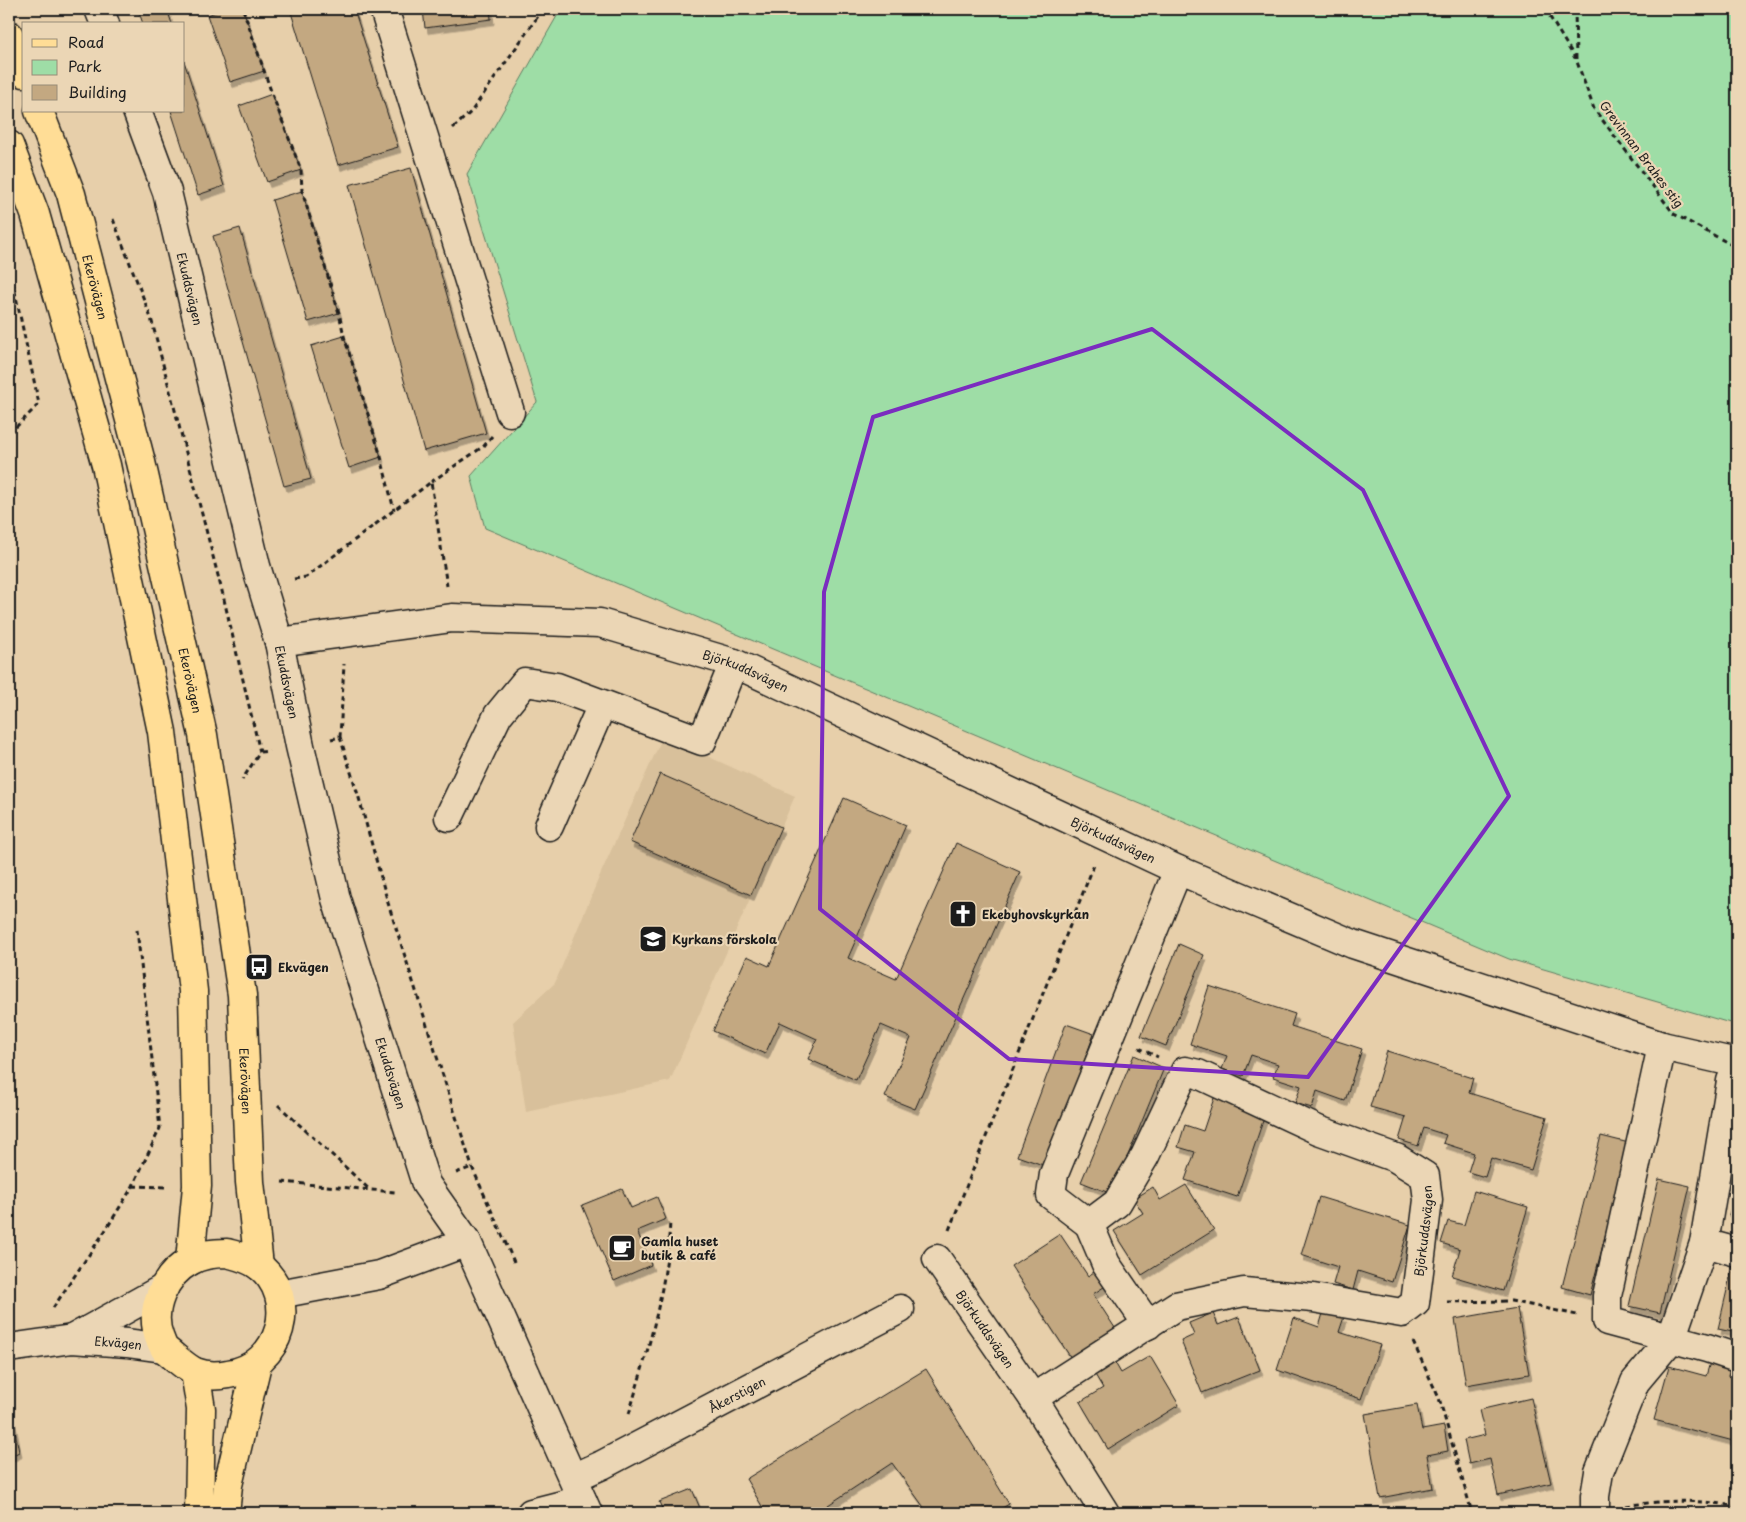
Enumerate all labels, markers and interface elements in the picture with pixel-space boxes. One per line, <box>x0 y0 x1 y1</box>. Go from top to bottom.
legend <box>22 22 185 112</box>
text: Road <box>68 30 104 53</box>
text: Park <box>68 54 102 77</box>
text: Building <box>68 80 127 103</box>
street label: Grevinnan Brahes stig <box>1596 97 1688 211</box>
street label: Ekuddsvägen <box>173 251 207 327</box>
street label: Ekerövägen <box>78 252 112 321</box>
street label: Ekuddsvägen <box>271 644 303 720</box>
street label: Björkuddsvägen <box>700 645 791 696</box>
street label: Ekerövägen <box>174 646 207 715</box>
street label: Björkuddsvägen <box>1068 812 1159 867</box>
church icon: Ekebyhovskyrkan <box>948 899 978 929</box>
place label: Ekebyhovskyrkan <box>982 905 1089 923</box>
school or university icon: Kyrkans förskola <box>638 924 668 954</box>
place label: Kyrkans förskola <box>672 930 777 948</box>
bus stop icon: Ekvägen <box>244 952 274 982</box>
place label: Ekvägen <box>278 958 329 976</box>
street label: Ekuddsvägen <box>371 1035 411 1111</box>
street label: Ekerövägen <box>235 1047 256 1115</box>
street label: Björkuddsvägen <box>1409 1184 1437 1278</box>
place label: Gamla huset butik & café <box>641 1232 718 1264</box>
cafe icon: Gamla huset butik & café <box>607 1233 637 1263</box>
street label: Björkuddsvägen <box>952 1286 1019 1372</box>
street label: Ekvägen <box>94 1332 143 1354</box>
street label: Åkerstigen <box>705 1372 769 1417</box>

